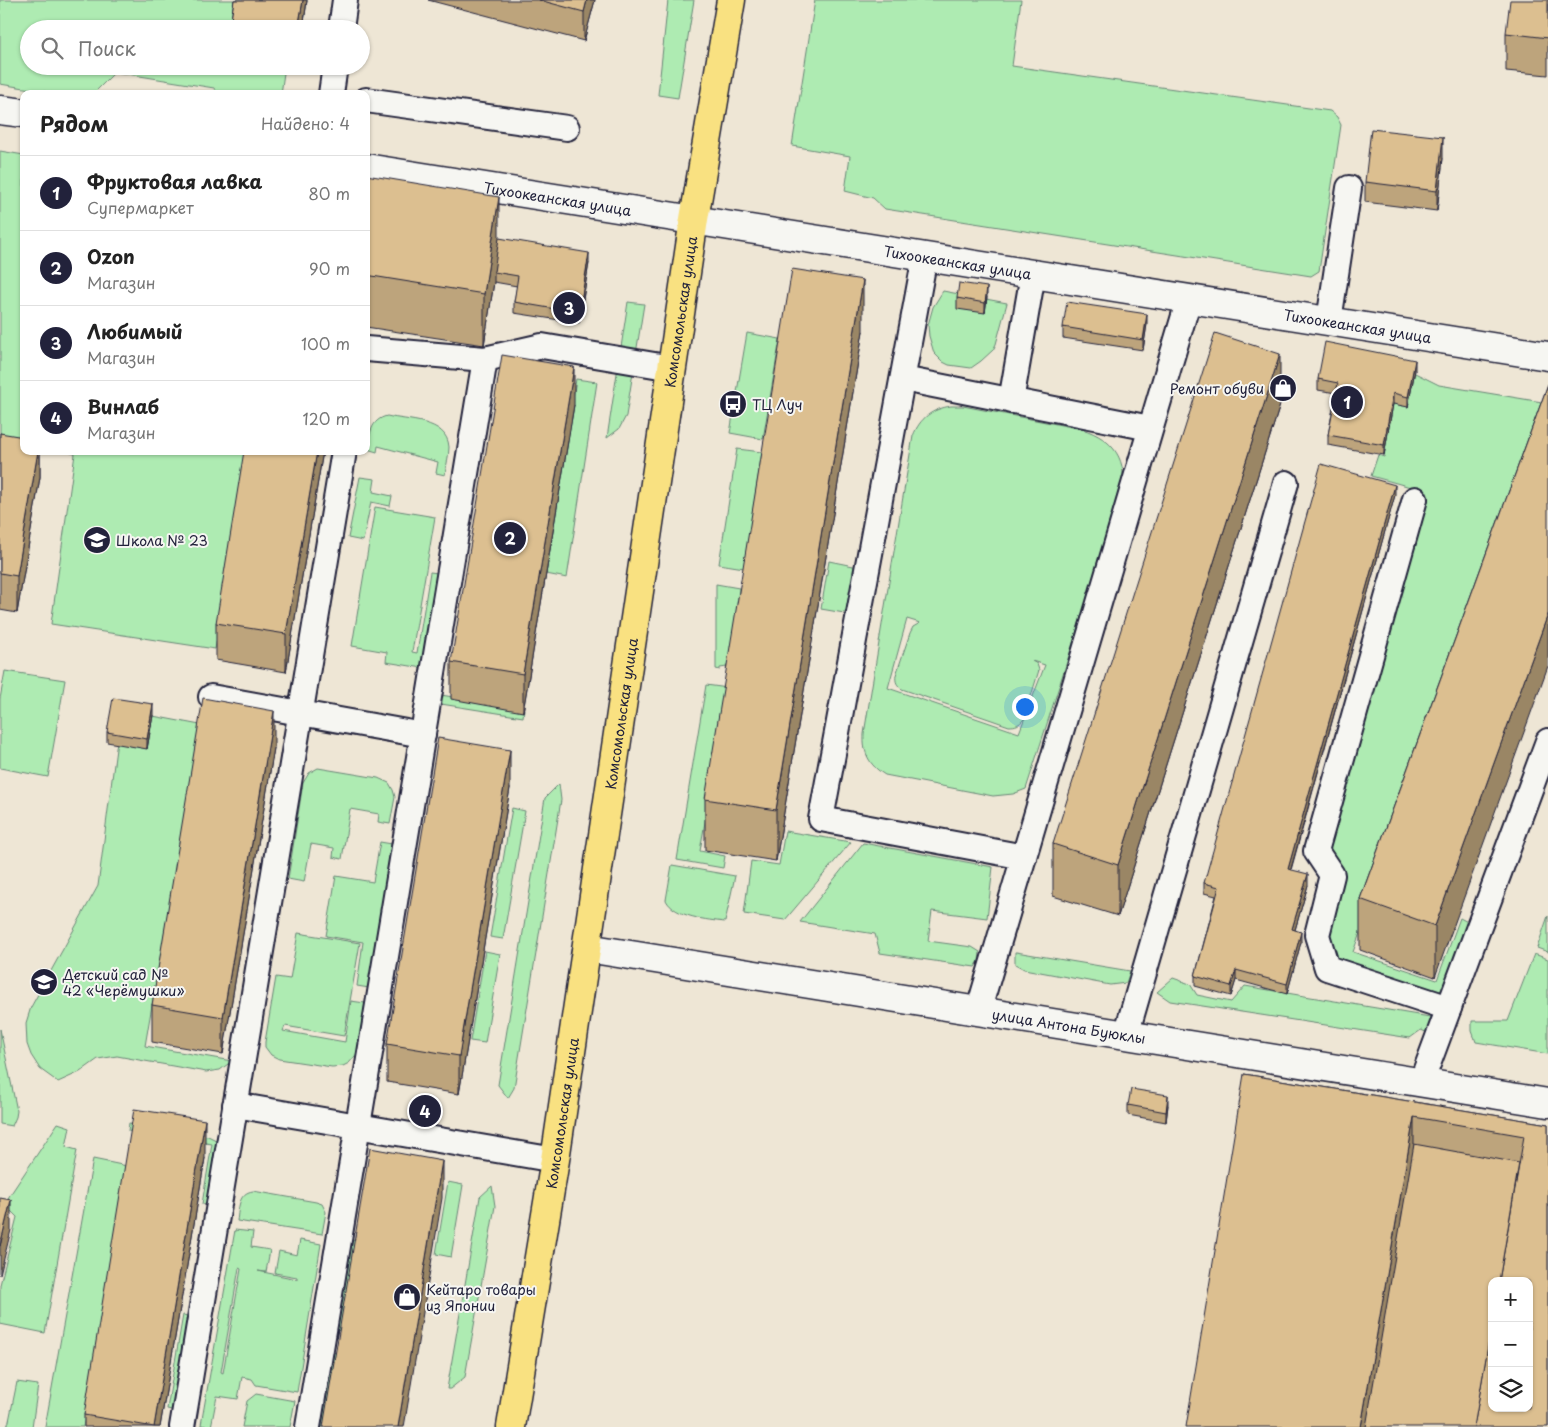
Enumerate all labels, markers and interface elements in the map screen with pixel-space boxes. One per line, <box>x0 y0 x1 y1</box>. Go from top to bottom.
search box <box>20 20 370 75</box>
icon: search <box>38 34 66 62</box>
text: Поиск <box>78 34 136 62</box>
text: Рядом <box>40 107 108 139</box>
text: Найдено: 4 <box>261 111 350 135</box>
text: Фруктовая лавка <box>87 167 262 195</box>
street label: Тихоокеанская улица <box>482 176 633 221</box>
text: 1 <box>52 181 60 205</box>
text: 80 m <box>308 181 350 205</box>
text: Супермаркет <box>87 195 194 219</box>
street label: Комсомольская улица <box>659 235 702 389</box>
street label: Тихоокеанская улица <box>882 240 1033 284</box>
text: Ozon <box>87 242 135 270</box>
text: 2 <box>50 256 62 280</box>
text: 90 m <box>309 256 350 280</box>
text: Магазин <box>87 270 156 294</box>
pin: 3 <box>553 289 585 327</box>
street label: Тихоокеанская улица <box>1282 304 1433 348</box>
text: Любимый <box>87 317 183 345</box>
text: 3 <box>51 331 61 355</box>
text: 100 m <box>301 331 350 355</box>
text: Магазин <box>87 345 156 369</box>
shop icon: Ремонт обуви <box>1268 373 1298 403</box>
place label: Ремонт обуви <box>1170 378 1264 399</box>
pin: 1 <box>1331 383 1363 421</box>
bus stop icon: ТЦ Луч <box>718 389 748 419</box>
text: Винлаб <box>87 392 159 420</box>
place label: ТЦ Луч <box>752 394 803 415</box>
text: 4 <box>51 406 61 430</box>
text: 120 m <box>303 406 350 430</box>
text: Магазин <box>87 420 156 444</box>
pin: 2 <box>494 519 526 557</box>
school or university icon: Школа № 23 <box>82 525 112 555</box>
place label: Школа № 23 <box>116 530 208 551</box>
street label: Комсомольская улица <box>599 636 643 791</box>
your location <box>1012 694 1038 720</box>
place label: Детский сад № 42 «Черёмушки» <box>62 964 184 1001</box>
school or university icon: Детский сад № 42 «Черёмушки» <box>29 967 59 997</box>
street label: улица Антона Буюклы <box>990 1003 1147 1048</box>
street label: Комсомольская улица <box>540 1036 584 1190</box>
pin: 4 <box>409 1092 441 1130</box>
map controls <box>1488 1277 1533 1412</box>
button: + <box>1488 1277 1533 1322</box>
place label: Кейтаро товары из Японии <box>426 1279 536 1316</box>
shop icon: Кейтаро товары из Японии <box>392 1282 422 1312</box>
button: − <box>1488 1322 1533 1367</box>
button: layers <box>1488 1367 1533 1412</box>

